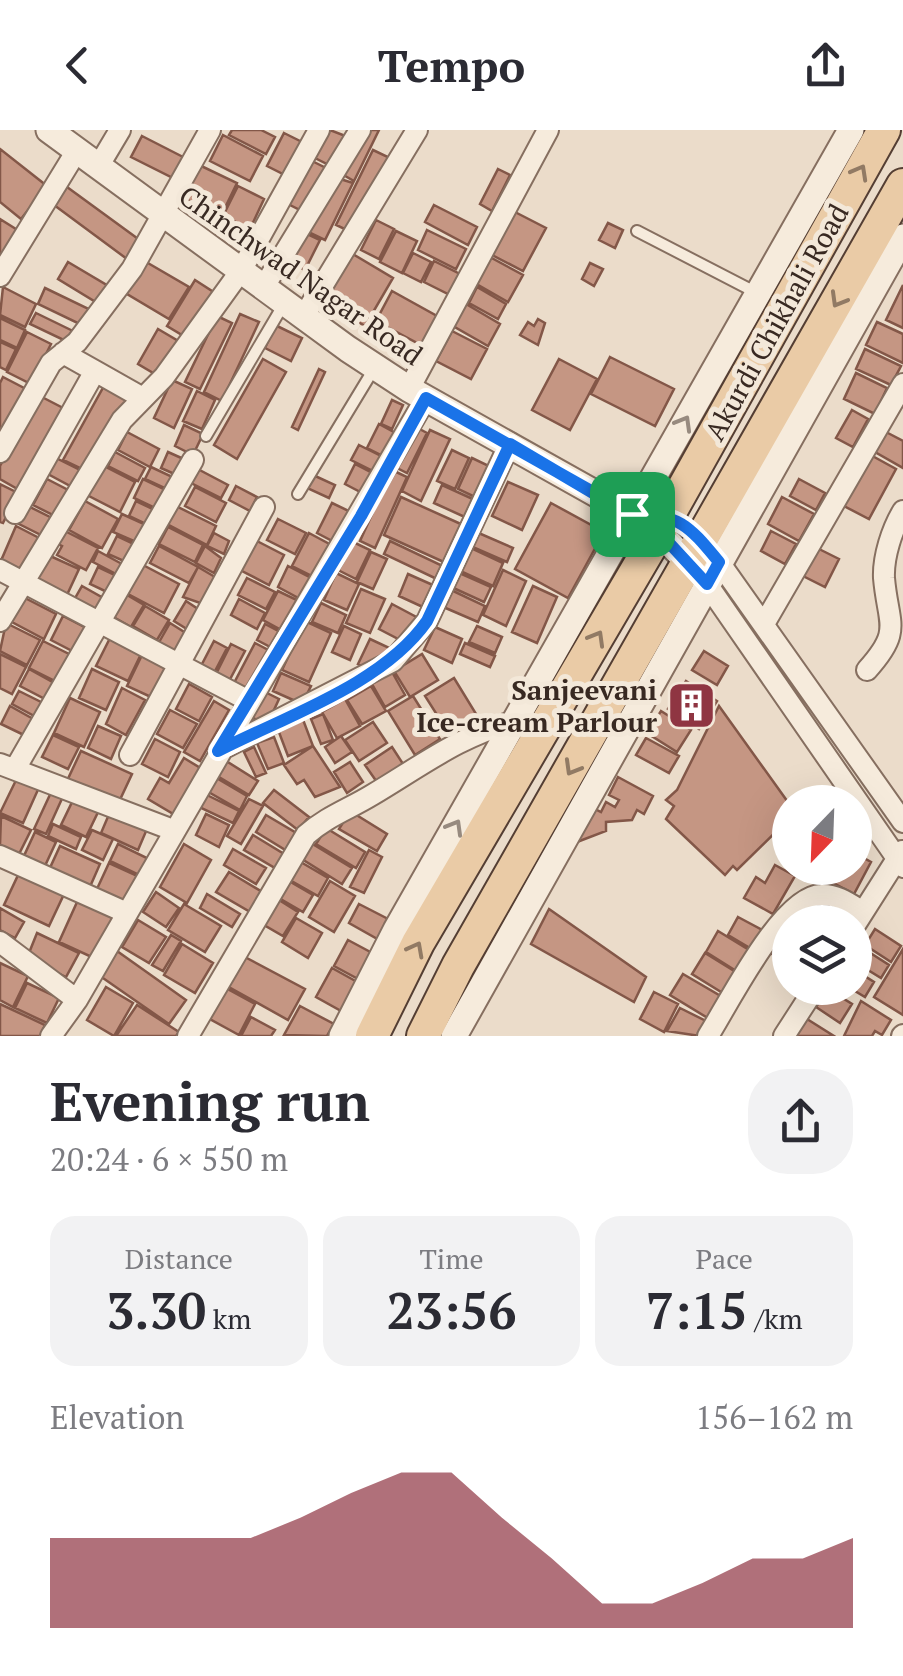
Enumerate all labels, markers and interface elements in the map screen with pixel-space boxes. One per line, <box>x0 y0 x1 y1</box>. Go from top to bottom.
text: Tempo <box>378 35 525 95</box>
icon: back <box>50 38 105 93</box>
icon: share <box>798 38 853 93</box>
one-way arrow <box>848 165 868 183</box>
street label: Chinchwad Nagar Road <box>172 177 430 373</box>
street label: Akurdi Chikhali Road <box>696 197 856 447</box>
one-way arrow <box>830 289 850 307</box>
one-way arrow <box>672 416 692 434</box>
pin <box>590 472 675 557</box>
icon: arrive <box>605 487 660 542</box>
one-way arrow <box>585 631 604 649</box>
place label: Sanjeevani Ice-cream Parlour <box>416 671 657 740</box>
building icon: Sanjeevani Ice-cream Parlour <box>666 679 718 731</box>
one-way arrow <box>565 757 584 775</box>
north arrow <box>772 785 872 885</box>
map controls <box>772 785 872 1005</box>
one-way arrow <box>443 820 462 838</box>
button: layers <box>772 905 872 1005</box>
one-way arrow <box>404 942 423 960</box>
text: Evening run <box>50 1064 370 1137</box>
button: share <box>748 1069 853 1174</box>
text: 20:24 · 6 × 550 m <box>50 1138 288 1180</box>
text: Distance <box>125 1240 233 1277</box>
text: Time <box>419 1240 484 1277</box>
text: Pace <box>695 1240 753 1277</box>
text: 3.30 <box>106 1277 206 1343</box>
text: 23:56 <box>386 1277 517 1343</box>
text: 7:15 <box>646 1277 748 1343</box>
text: km <box>206 1300 251 1337</box>
text: /km <box>748 1300 803 1337</box>
text: Elevation <box>50 1396 184 1438</box>
text: 156–162 m <box>695 1396 853 1438</box>

